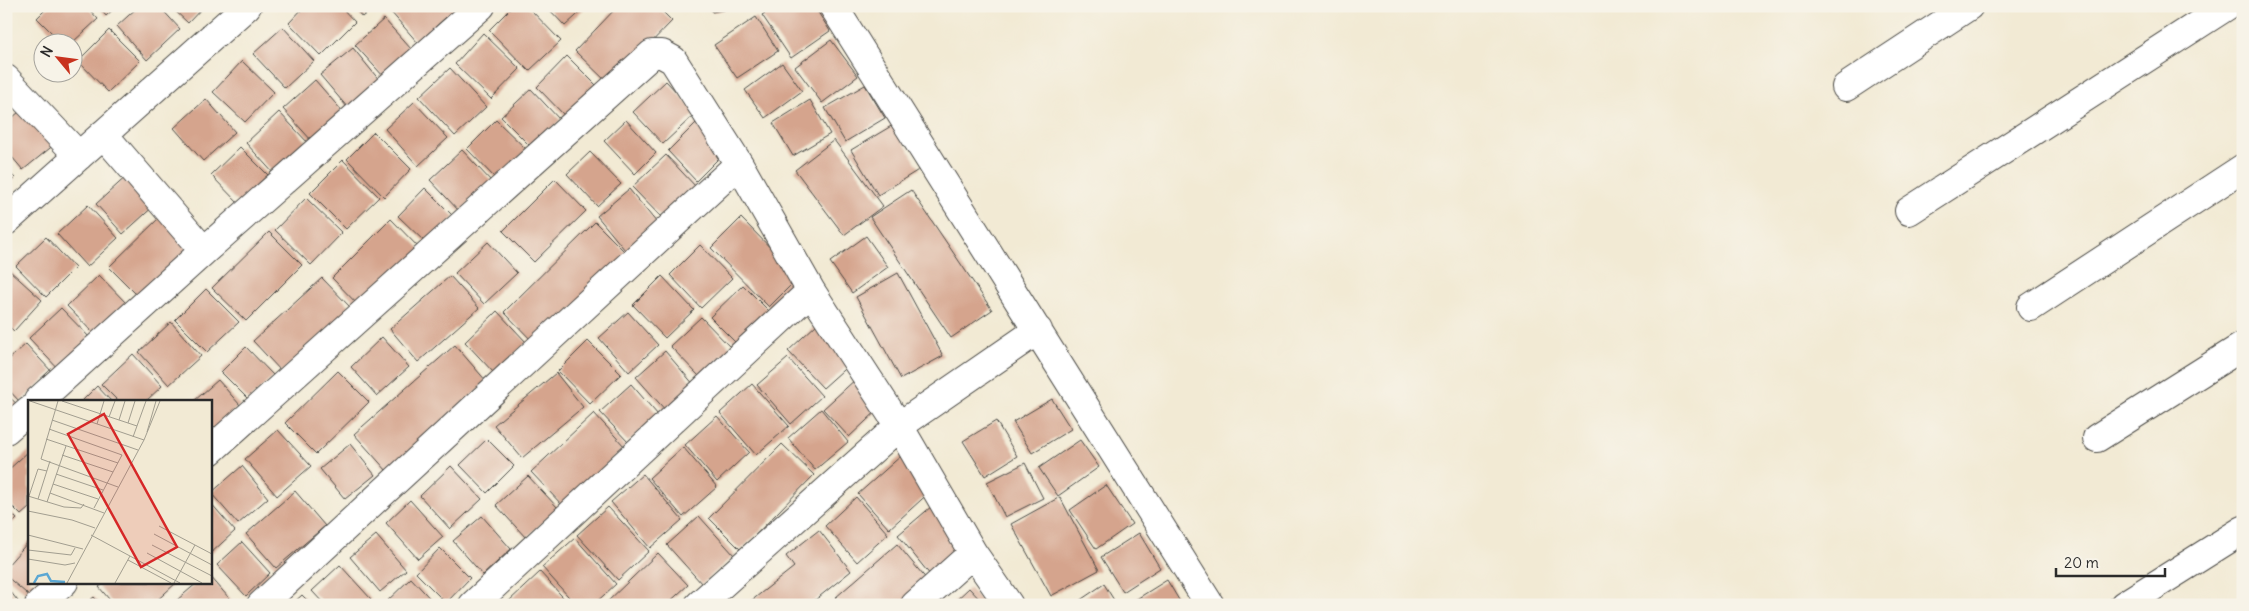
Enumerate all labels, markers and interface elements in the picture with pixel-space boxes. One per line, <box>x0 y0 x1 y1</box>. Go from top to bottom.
north arrow <box>32 32 82 82</box>
text: N <box>36 43 57 60</box>
inset map <box>28 400 211 584</box>
scale bar <box>2056 546 2165 578</box>
text: 20 m <box>2064 553 2099 572</box>

